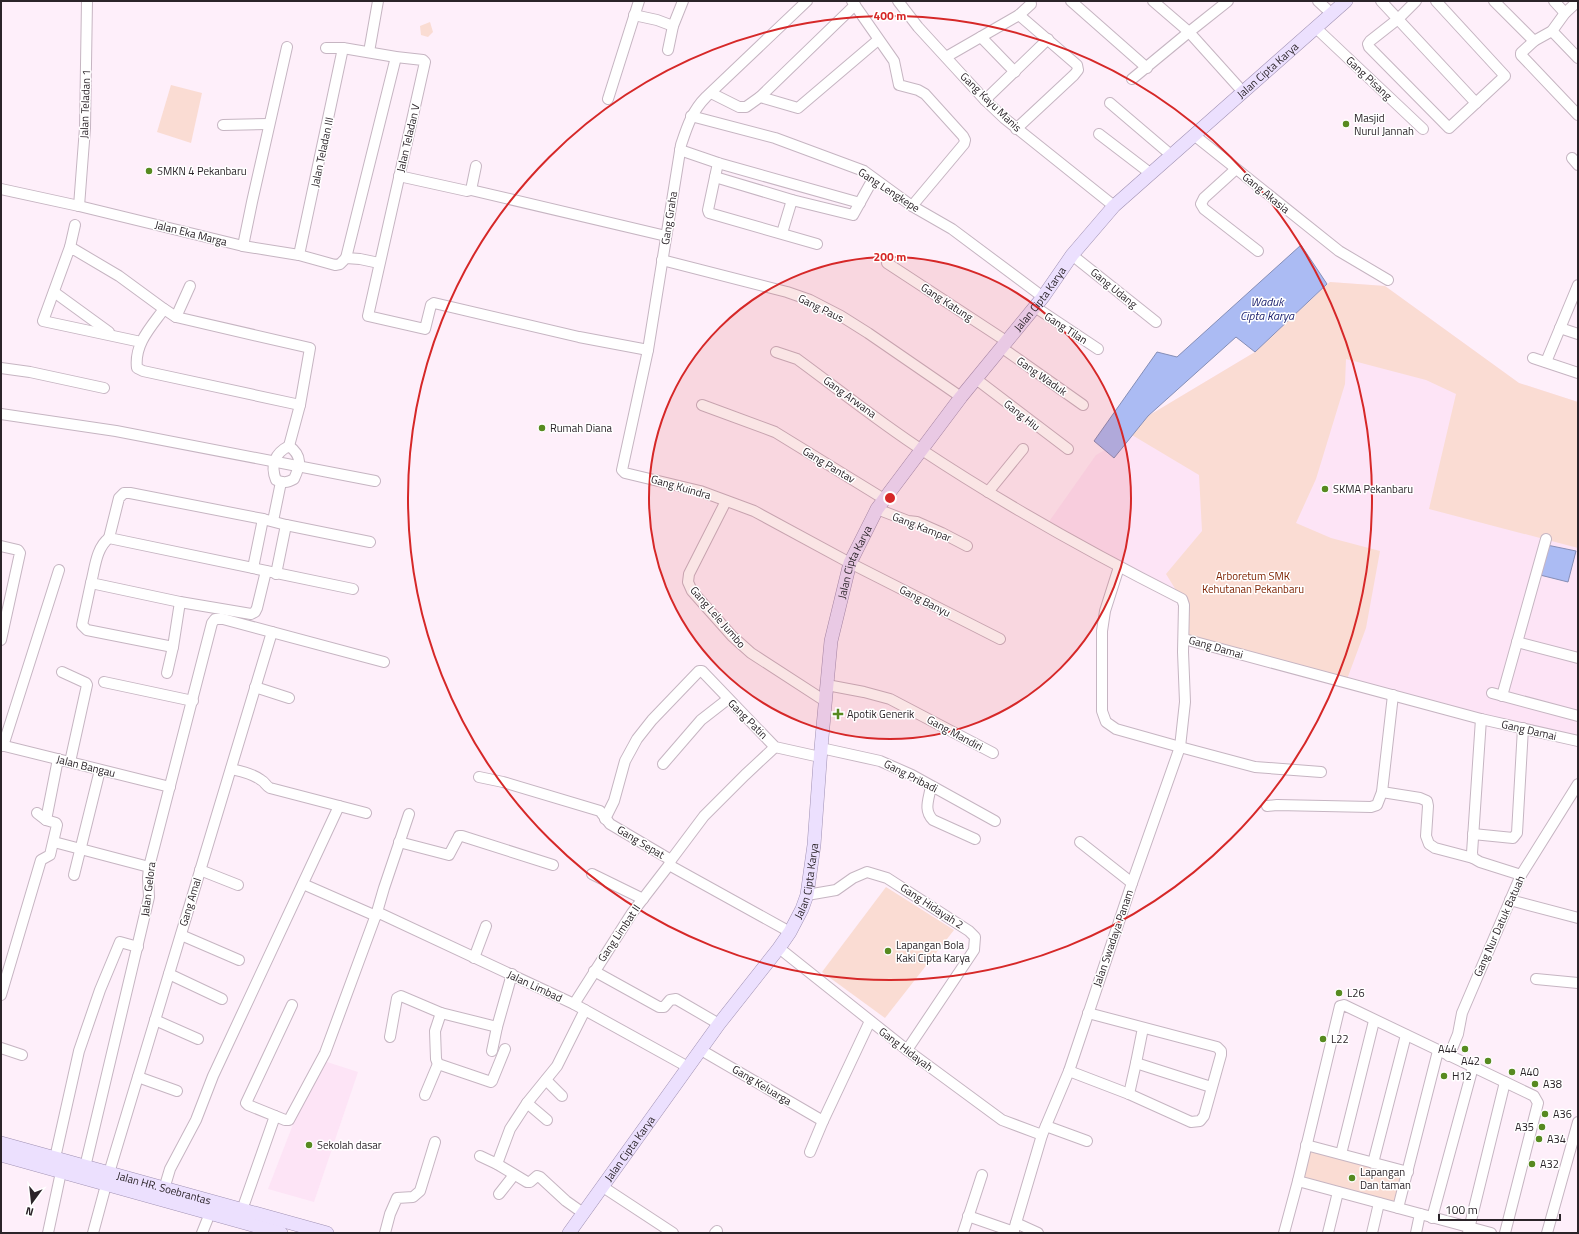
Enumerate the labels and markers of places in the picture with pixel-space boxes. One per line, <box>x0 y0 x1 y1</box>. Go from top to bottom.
place label: Masjid Nurul Jannah <box>1354 110 1414 139</box>
marker: Masjid Nurul Jannah <box>1341 119 1351 129</box>
place label: SMKN 4 Pekanbaru <box>157 163 247 179</box>
marker: SMKN 4 Pekanbaru <box>144 166 154 176</box>
place label: Rumah Diana <box>550 420 613 436</box>
marker: Rumah Diana <box>537 423 547 433</box>
place label: SKMA Pekanbaru <box>1333 481 1413 497</box>
marker: SKMA Pekanbaru <box>1320 484 1330 494</box>
centre of rings <box>883 491 897 505</box>
place label: Apotik Generik <box>847 706 915 722</box>
marker: Apotik Generik <box>832 708 844 720</box>
place label: Lapangan Bola Kaki Cipta Karya <box>896 937 971 966</box>
marker: Lapangan Bola Kaki Cipta Karya <box>883 946 893 956</box>
place label: L26 <box>1347 985 1365 1001</box>
marker: L26 <box>1334 988 1344 998</box>
place label: L22 <box>1331 1031 1349 1047</box>
marker: L22 <box>1318 1034 1328 1044</box>
place label: A44 <box>1438 1041 1457 1057</box>
marker: A44 <box>1460 1044 1470 1054</box>
place label: A42 <box>1461 1053 1480 1069</box>
marker: A42 <box>1483 1056 1493 1066</box>
place label: A40 <box>1520 1064 1539 1080</box>
marker: A40 <box>1507 1067 1517 1077</box>
place label: H12 <box>1452 1068 1472 1084</box>
marker: H12 <box>1439 1071 1449 1081</box>
place label: A38 <box>1543 1076 1562 1092</box>
marker: A38 <box>1530 1079 1540 1089</box>
place label: A36 <box>1553 1106 1572 1122</box>
marker: A36 <box>1540 1109 1550 1119</box>
place label: A35 <box>1515 1119 1534 1135</box>
marker: A35 <box>1537 1122 1547 1132</box>
place label: A34 <box>1547 1131 1566 1147</box>
marker: A34 <box>1534 1134 1544 1144</box>
place label: Sekolah dasar <box>317 1137 382 1153</box>
marker: Sekolah dasar <box>304 1140 314 1150</box>
place label: A32 <box>1540 1156 1559 1172</box>
marker: A32 <box>1527 1159 1537 1169</box>
place label: Lapangan Dan taman <box>1360 1164 1411 1193</box>
marker: Lapangan Dan taman <box>1347 1173 1357 1183</box>

